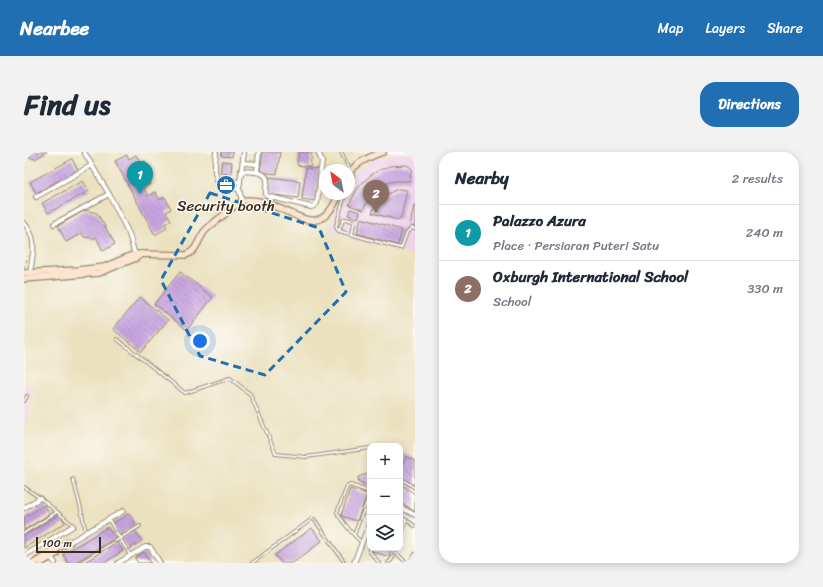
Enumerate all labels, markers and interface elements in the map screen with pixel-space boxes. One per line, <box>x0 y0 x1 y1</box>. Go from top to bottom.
text: Nearbee <box>20 12 89 45</box>
text: Map <box>658 16 683 41</box>
text: Layers <box>705 16 745 41</box>
text: Share <box>767 16 803 41</box>
text: Find us <box>24 80 111 129</box>
button: Directions <box>700 82 799 127</box>
pin: 1 <box>127 161 153 194</box>
text: Nearby <box>455 163 509 193</box>
north arrow <box>319 164 355 200</box>
text: 2 results <box>732 167 783 190</box>
office icon: Security booth <box>215 174 237 196</box>
pin: 2 <box>363 180 389 213</box>
place label: Security booth <box>177 193 275 219</box>
text: Palazzo Azura <box>493 208 586 234</box>
text: 1 <box>465 221 471 244</box>
text: 240 m <box>746 221 783 244</box>
text: Place · Persiaran Puteri Satu <box>493 234 659 257</box>
text: Oxburgh International School <box>493 264 688 290</box>
text: 2 <box>464 277 472 300</box>
text: 330 m <box>747 277 783 300</box>
text: School <box>493 290 531 313</box>
your location <box>190 331 210 351</box>
map controls <box>367 443 403 551</box>
button: + <box>367 443 403 479</box>
button: − <box>367 479 403 515</box>
button: layers <box>367 515 403 551</box>
text: 100 m <box>42 534 72 553</box>
scale bar <box>36 535 101 554</box>

